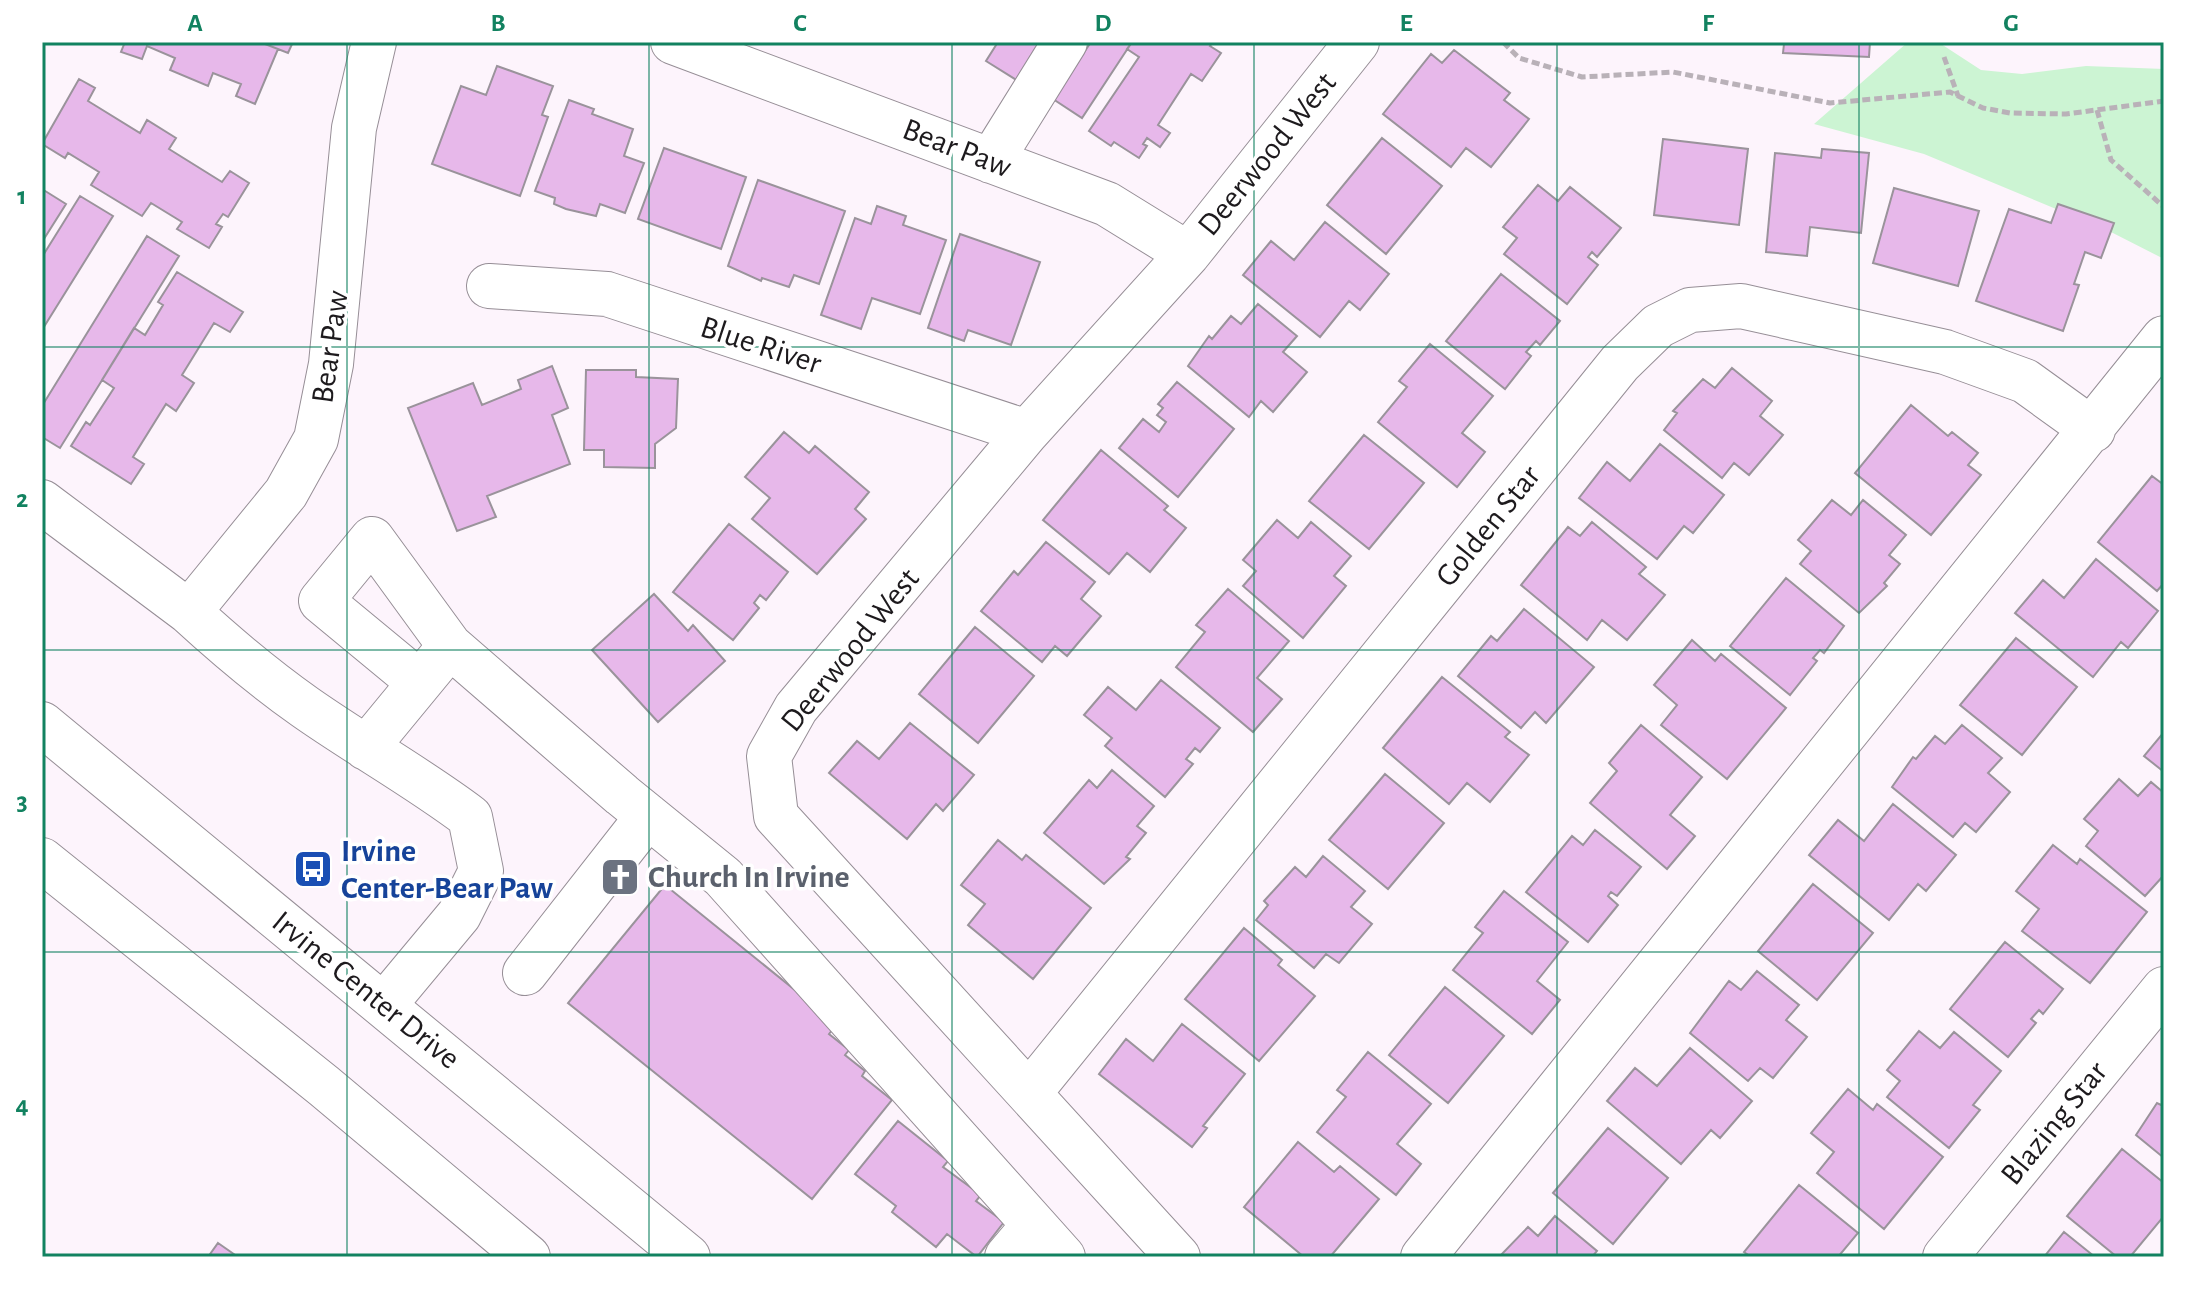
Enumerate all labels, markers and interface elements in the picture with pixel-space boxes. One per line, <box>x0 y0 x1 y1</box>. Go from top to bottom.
text: A <box>187 10 203 36</box>
text: B <box>490 10 506 36</box>
text: C <box>793 10 807 36</box>
text: D <box>1094 10 1112 36</box>
text: E <box>1399 10 1413 36</box>
text: F <box>1702 10 1715 36</box>
text: G <box>2003 10 2019 36</box>
street label: Deerwood West <box>1192 67 1342 241</box>
street label: Bear Paw <box>898 113 1016 183</box>
text: 1 <box>17 183 27 209</box>
street label: Bear Paw <box>306 288 354 405</box>
street label: Blue River <box>697 310 826 380</box>
street label: Golden Star <box>1430 459 1547 593</box>
text: 2 <box>16 486 28 512</box>
street label: Deerwood West <box>775 563 925 737</box>
text: 3 <box>16 789 28 815</box>
place label: Irvine Center-Bear Paw <box>341 835 554 904</box>
bus stop icon: Irvine Center-Bear Paw <box>292 848 334 890</box>
church icon: Church In Irvine <box>599 856 641 898</box>
place label: Church In Irvine <box>648 861 850 893</box>
street label: Irvine Center Drive <box>266 905 466 1075</box>
street label: Blazing Star <box>1995 1055 2114 1191</box>
text: 4 <box>15 1092 29 1118</box>

